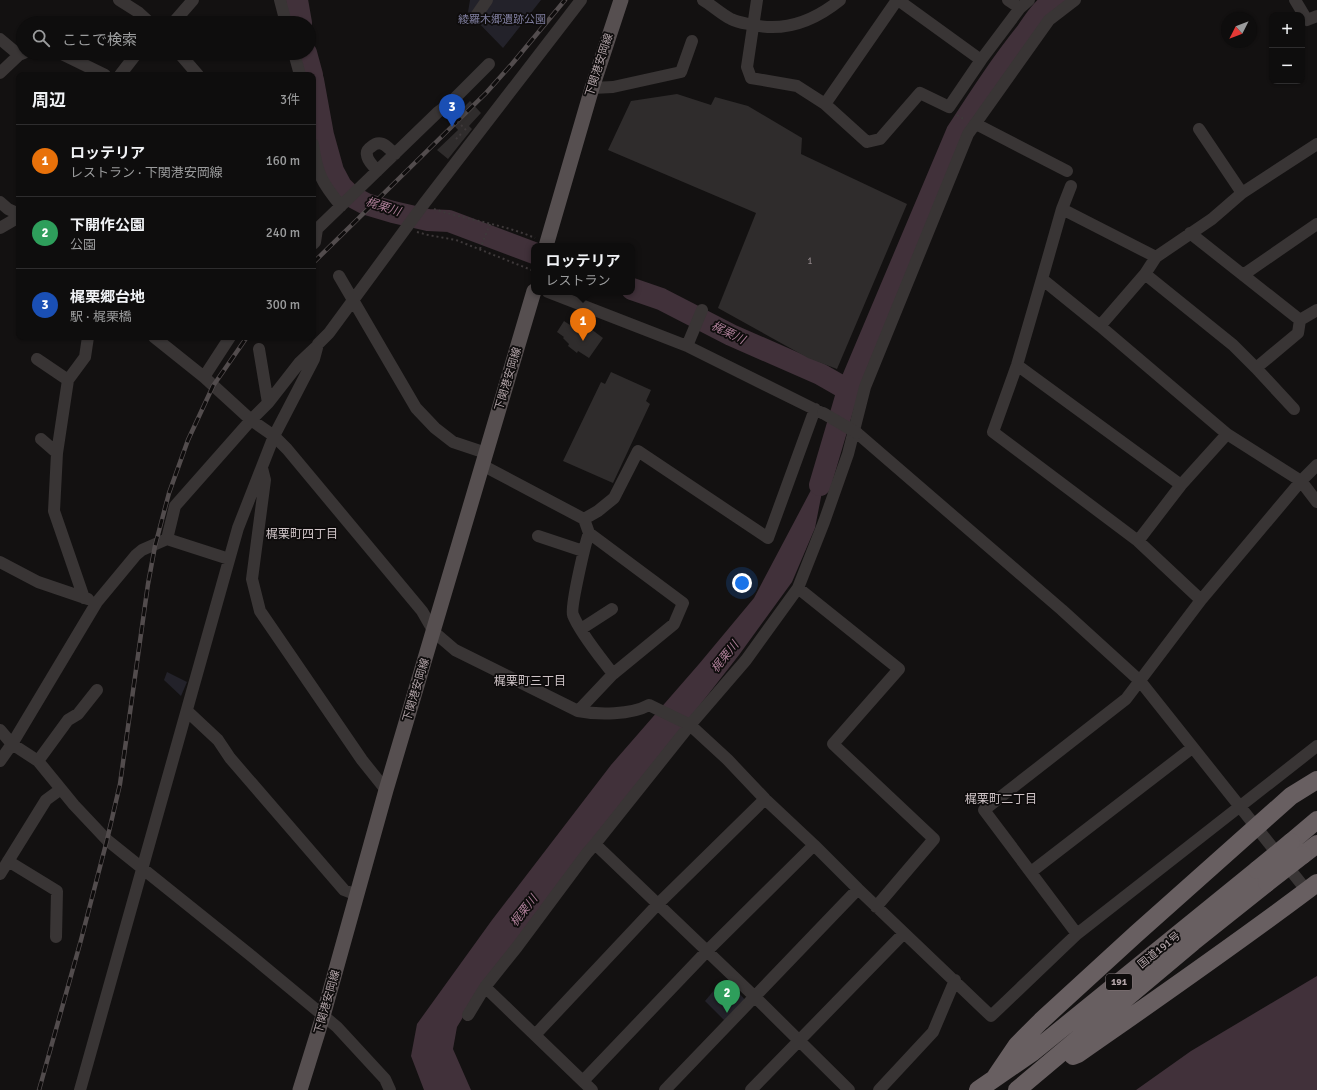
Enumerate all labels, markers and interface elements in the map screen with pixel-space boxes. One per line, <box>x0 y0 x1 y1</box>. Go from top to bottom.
north arrow <box>1221 12 1257 48</box>
map controls <box>1269 12 1305 84</box>
button: + <box>1269 12 1305 48</box>
park label: 綾羅木郷遺跡公園 <box>458 13 546 26</box>
search box <box>16 16 316 60</box>
icon: search <box>30 27 52 49</box>
text: ここで検索 <box>62 31 137 49</box>
street label: 下関港安岡線 <box>583 32 615 98</box>
button: − <box>1269 48 1305 84</box>
text: 周辺 <box>32 90 66 111</box>
text: 3件 <box>280 92 300 108</box>
pin: 3 <box>439 94 465 127</box>
text: ロッテリア <box>70 144 145 162</box>
text: 1 <box>41 153 49 169</box>
text: 160 m <box>266 153 300 169</box>
text: レストラン · 下関港安岡線 <box>70 165 223 181</box>
water label: 梶栗川 <box>364 194 404 220</box>
text: 下開作公園 <box>70 216 145 234</box>
text: 2 <box>41 225 49 241</box>
text: 240 m <box>266 225 300 241</box>
text: 公園 <box>70 237 96 253</box>
popup <box>531 243 635 295</box>
text: ロッテリア <box>545 252 621 270</box>
house number: 1 <box>808 256 813 267</box>
text: レストラン <box>545 273 611 289</box>
text: 梶栗郷台地 <box>70 288 145 306</box>
text: 3 <box>41 297 49 313</box>
text: 300 m <box>266 297 300 313</box>
pin: 1 <box>570 308 596 341</box>
text: 駅 · 梶栗橋 <box>70 309 132 325</box>
water label: 梶栗川 <box>709 318 749 349</box>
street label: 下関港安岡線 <box>492 346 524 412</box>
district label: 梶栗町四丁目 <box>266 527 338 542</box>
your location <box>732 573 752 593</box>
water label: 梶栗川 <box>708 637 743 676</box>
street label: 下関港安岡線 <box>400 657 432 723</box>
district label: 梶栗町三丁目 <box>494 674 566 689</box>
district label: 梶栗町二丁目 <box>965 792 1037 807</box>
water label: 梶栗川 <box>507 891 542 930</box>
street label: 国道191号 <box>1135 929 1183 971</box>
street label: 下関港安岡線 <box>312 968 342 1036</box>
road number: 191 <box>1106 974 1132 990</box>
pin: 2 <box>714 980 740 1013</box>

